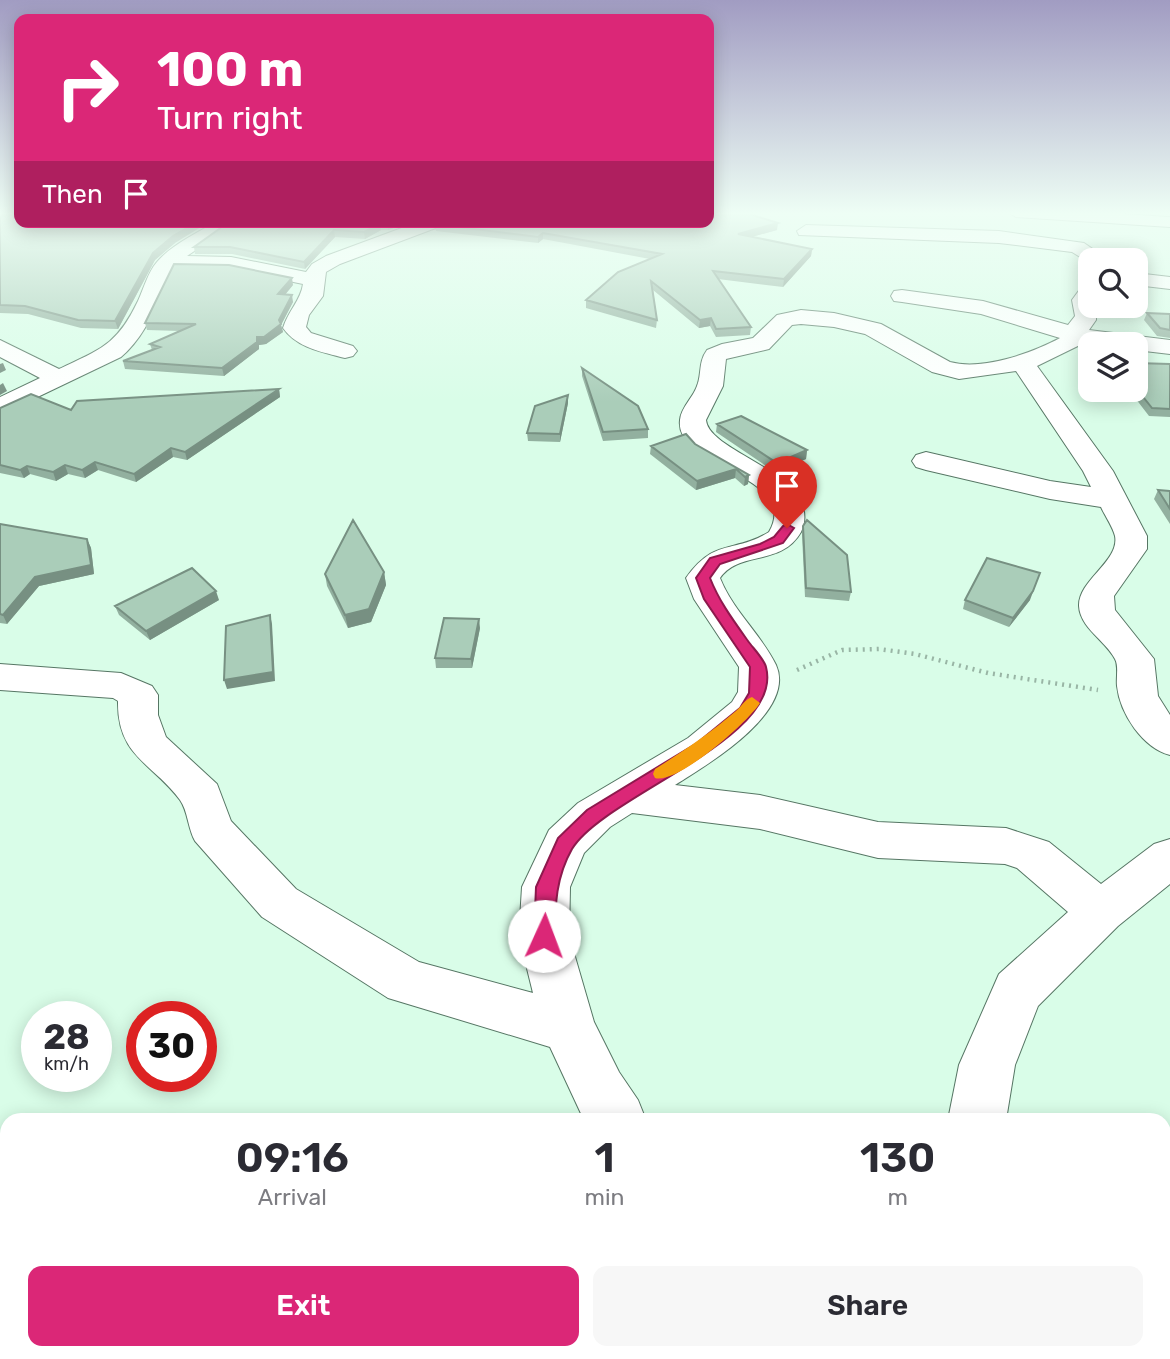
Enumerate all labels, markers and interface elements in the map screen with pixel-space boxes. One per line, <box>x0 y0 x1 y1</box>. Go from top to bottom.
text: 100 m <box>157 40 303 98</box>
icon: right <box>42 42 133 133</box>
text: Turn right <box>157 99 302 137</box>
icon: arrive <box>117 175 155 213</box>
text: Then <box>42 179 103 210</box>
map controls <box>1078 248 1148 402</box>
button: search <box>1078 248 1148 318</box>
button: layers <box>1078 332 1148 402</box>
pin <box>757 456 817 528</box>
icon: arrive <box>768 467 806 505</box>
position arrow <box>507 899 581 973</box>
speed limit sign: 30 <box>126 1001 217 1092</box>
text: 28 <box>43 1016 90 1058</box>
text: km/h <box>44 1053 89 1075</box>
text: 09:16 <box>236 1133 349 1183</box>
text: 1 <box>594 1133 615 1183</box>
text: 130 <box>860 1133 935 1183</box>
text: Arrival <box>258 1183 327 1211</box>
text: min <box>585 1183 624 1211</box>
text: m <box>888 1183 908 1211</box>
button: Exit <box>28 1266 579 1346</box>
button: Share <box>593 1266 1143 1346</box>

